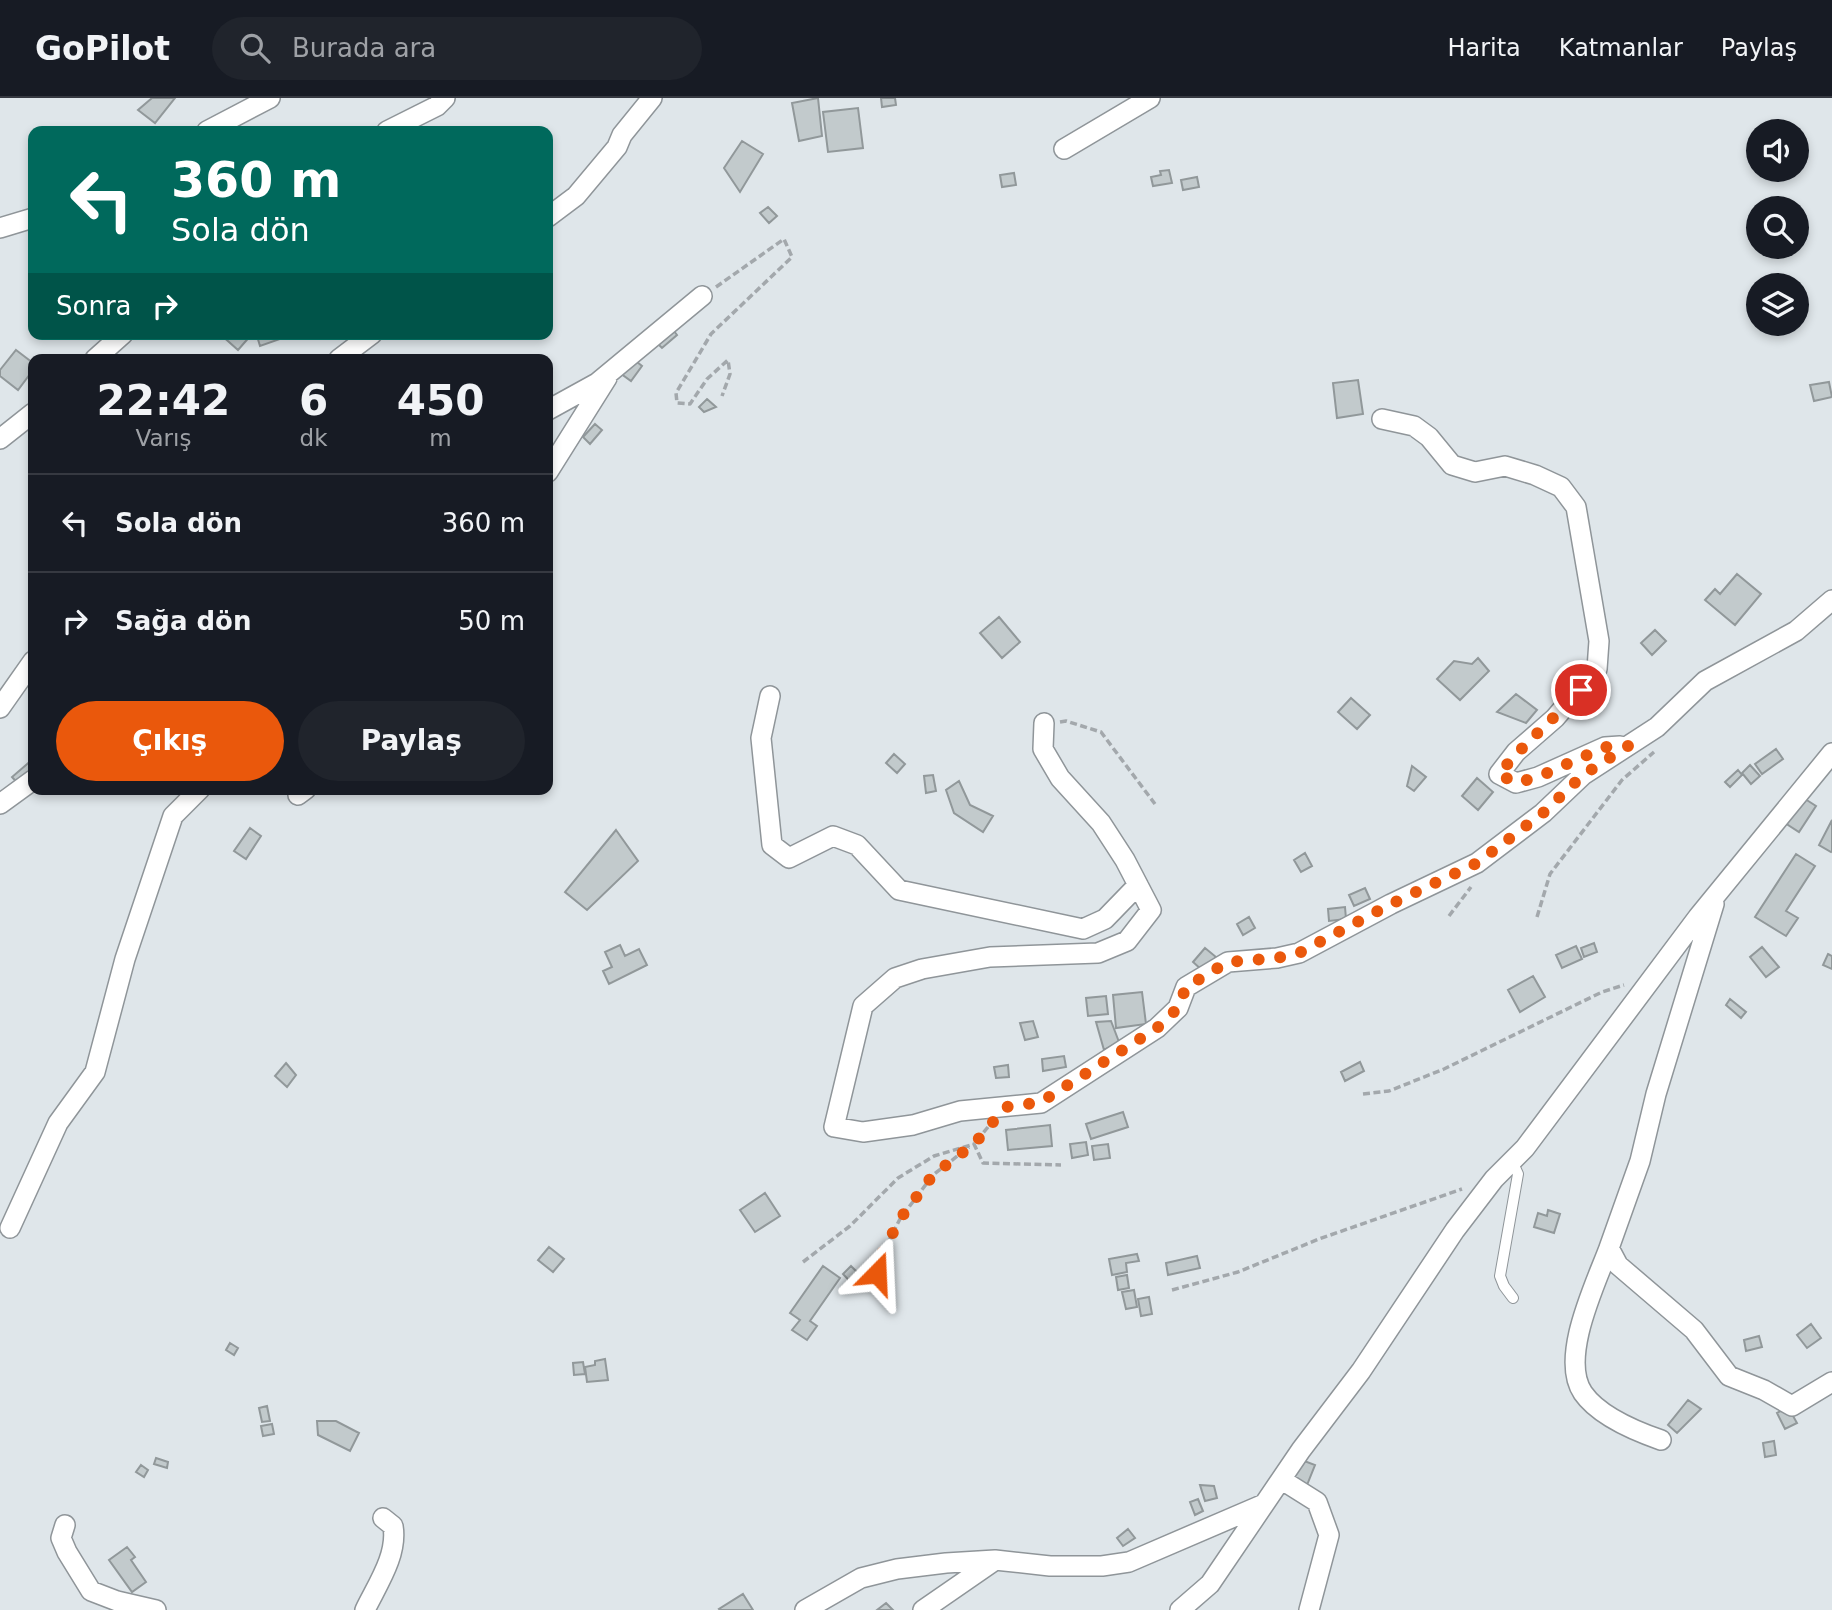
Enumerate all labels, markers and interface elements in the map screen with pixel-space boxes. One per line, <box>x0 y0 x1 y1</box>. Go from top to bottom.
search box <box>212 17 702 80</box>
text: GoPilot <box>35 29 170 68</box>
icon: search <box>236 29 274 67</box>
text: Burada ara <box>292 33 436 63</box>
text: Harita <box>1447 34 1521 62</box>
text: Katmanlar <box>1559 34 1683 62</box>
text: Paylaş <box>1721 34 1797 62</box>
map controls <box>1746 119 1809 336</box>
button: sound <box>1746 119 1809 182</box>
text: 360 m <box>171 152 341 209</box>
icon: left <box>56 154 147 245</box>
button: search <box>1746 196 1809 259</box>
text: Sola dön <box>171 211 310 249</box>
button: layers <box>1746 273 1809 336</box>
icon: right <box>146 287 184 325</box>
text: Sonra <box>56 291 132 321</box>
text: 22:42 <box>97 376 230 425</box>
text: 6 <box>299 376 328 425</box>
text: 450 <box>397 376 484 425</box>
text: Varış <box>136 425 191 451</box>
text: dk <box>300 425 327 451</box>
text: m <box>429 425 452 451</box>
icon: left <box>56 504 94 542</box>
text: Sola dön <box>115 508 242 538</box>
text: 360 m <box>442 508 525 538</box>
icon: right <box>56 602 94 640</box>
text: Sağa dön <box>115 606 251 636</box>
text: 50 m <box>458 606 525 636</box>
pin <box>1551 660 1611 720</box>
icon: arrive <box>1562 671 1600 709</box>
button: Çıkış <box>56 701 284 781</box>
button: Paylaş <box>298 701 525 781</box>
position arrow <box>840 1236 914 1310</box>

